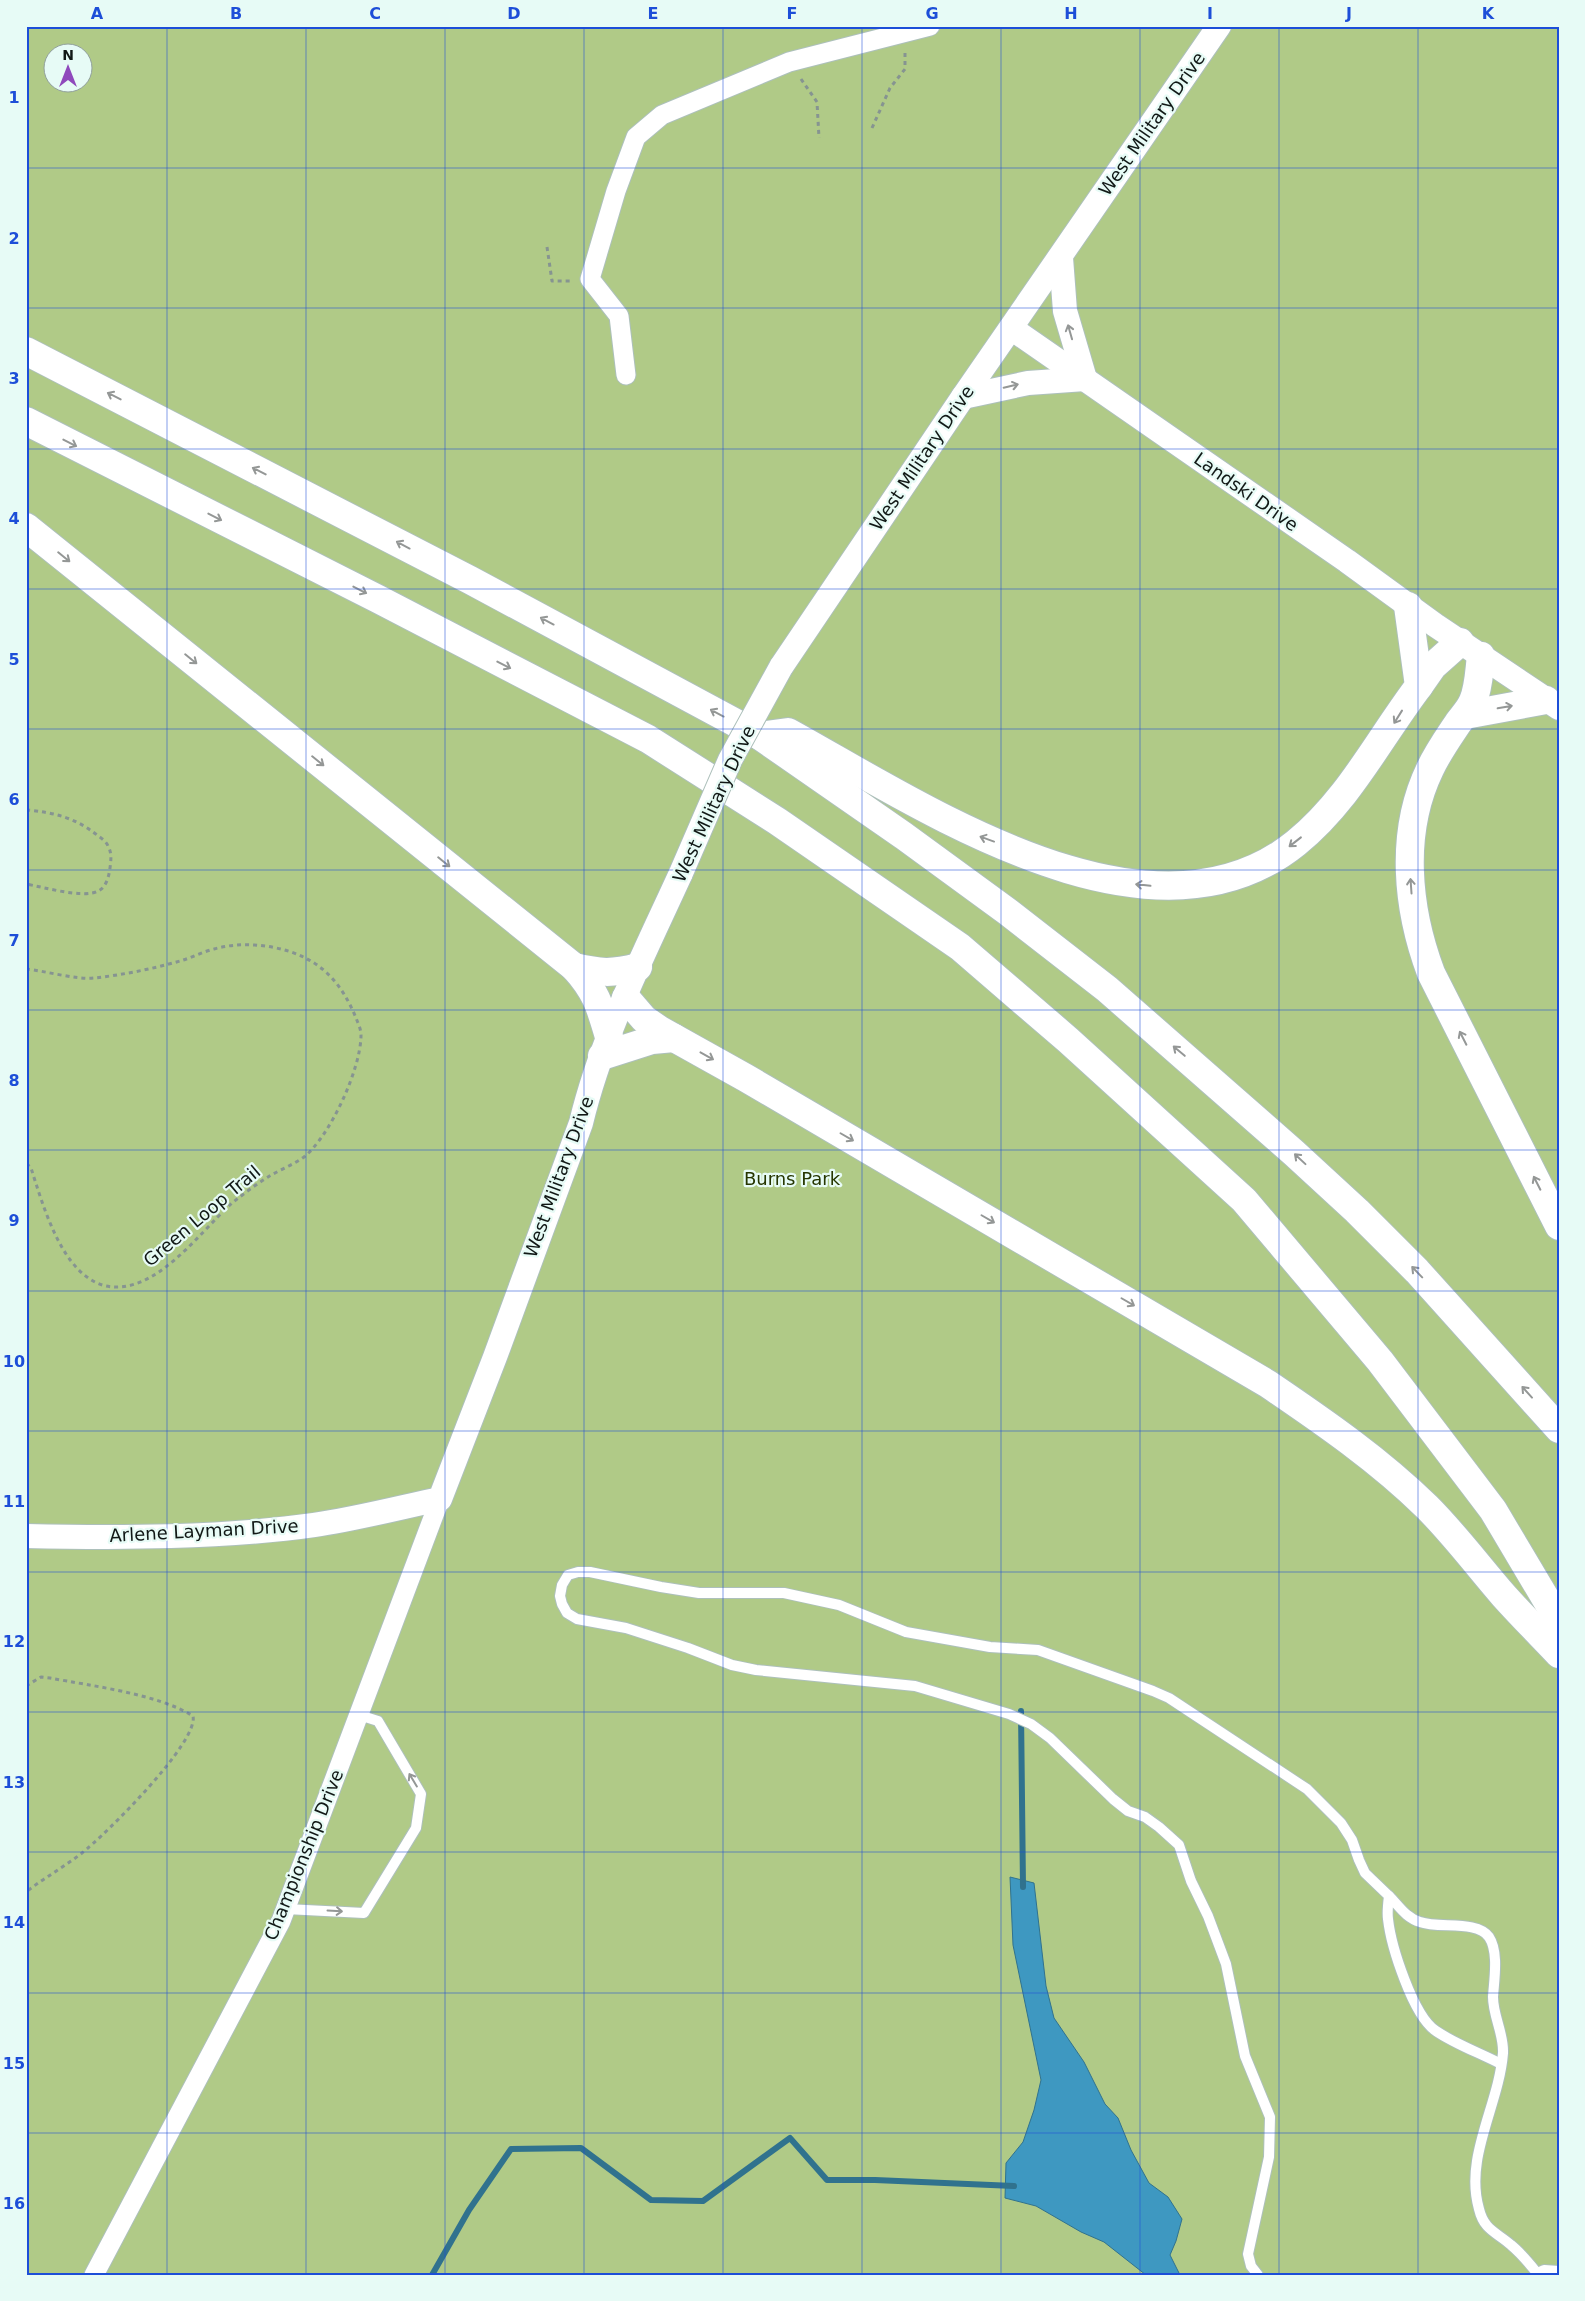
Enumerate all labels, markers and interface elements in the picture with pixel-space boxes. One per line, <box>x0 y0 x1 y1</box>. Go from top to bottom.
text: A <box>91 4 104 23</box>
text: B <box>230 4 242 23</box>
text: C <box>369 4 381 23</box>
text: D <box>507 4 521 23</box>
text: E <box>648 4 658 23</box>
text: F <box>787 4 797 23</box>
text: G <box>925 4 939 23</box>
text: H <box>1064 4 1078 23</box>
text: I <box>1207 4 1213 23</box>
text: J <box>1345 4 1352 23</box>
text: K <box>1482 4 1495 23</box>
north arrow <box>42 42 92 92</box>
text: N <box>62 47 74 63</box>
street label: West Military Drive <box>1094 48 1209 200</box>
text: 1 <box>8 88 20 107</box>
text: 2 <box>8 229 20 248</box>
one-way arrow <box>1065 325 1075 341</box>
text: 3 <box>8 369 20 388</box>
street label: West Military Drive <box>865 381 978 534</box>
one-way arrow <box>1003 381 1019 390</box>
one-way arrow <box>107 391 122 400</box>
one-way arrow <box>62 439 77 448</box>
street label: Landski Drive <box>1190 448 1302 535</box>
one-way arrow <box>252 466 267 475</box>
text: 4 <box>8 509 20 528</box>
one-way arrow <box>207 513 222 522</box>
one-way arrow <box>396 540 411 550</box>
one-way arrow <box>57 552 70 563</box>
one-way arrow <box>352 586 367 595</box>
one-way arrow <box>540 616 555 625</box>
text: 5 <box>8 650 20 669</box>
one-way arrow <box>184 654 197 665</box>
one-way arrow <box>496 661 511 670</box>
one-way arrow <box>1497 702 1513 712</box>
one-way arrow <box>711 707 725 717</box>
one-way arrow <box>1392 710 1402 724</box>
street label: West Military Drive <box>668 722 759 885</box>
one-way arrow <box>311 755 324 766</box>
text: 6 <box>8 790 20 809</box>
one-way arrow <box>980 834 996 843</box>
one-way arrow <box>1289 837 1302 848</box>
one-way arrow <box>438 857 451 868</box>
one-way arrow <box>1406 878 1415 894</box>
one-way arrow <box>1135 880 1151 890</box>
text: 7 <box>8 931 20 950</box>
one-way arrow <box>1458 1030 1468 1045</box>
one-way arrow <box>1173 1046 1186 1057</box>
one-way arrow <box>699 1052 713 1062</box>
text: 8 <box>8 1071 20 1090</box>
street label: West Military Drive <box>520 1093 598 1260</box>
one-way arrow <box>840 1133 854 1143</box>
one-way arrow <box>1294 1153 1307 1165</box>
street label: Green Loop Trail <box>139 1161 264 1271</box>
park label: Burns Park <box>744 1168 841 1189</box>
one-way arrow <box>1532 1175 1542 1190</box>
text: 9 <box>8 1211 20 1230</box>
one-way arrow <box>980 1215 994 1225</box>
one-way arrow <box>1411 1266 1423 1278</box>
one-way arrow <box>1120 1297 1134 1307</box>
text: 10 <box>3 1352 25 1371</box>
one-way arrow <box>1521 1386 1533 1398</box>
text: 11 <box>3 1492 25 1511</box>
street label: Arlene Layman Drive <box>109 1515 299 1546</box>
text: 12 <box>3 1632 25 1651</box>
street label: Championship Drive <box>260 1766 347 1943</box>
text: 13 <box>3 1773 25 1792</box>
one-way arrow <box>408 1774 418 1788</box>
one-way arrow <box>326 1907 342 1916</box>
text: 14 <box>3 1913 25 1932</box>
text: 15 <box>3 2054 25 2073</box>
text: 16 <box>3 2194 25 2213</box>

